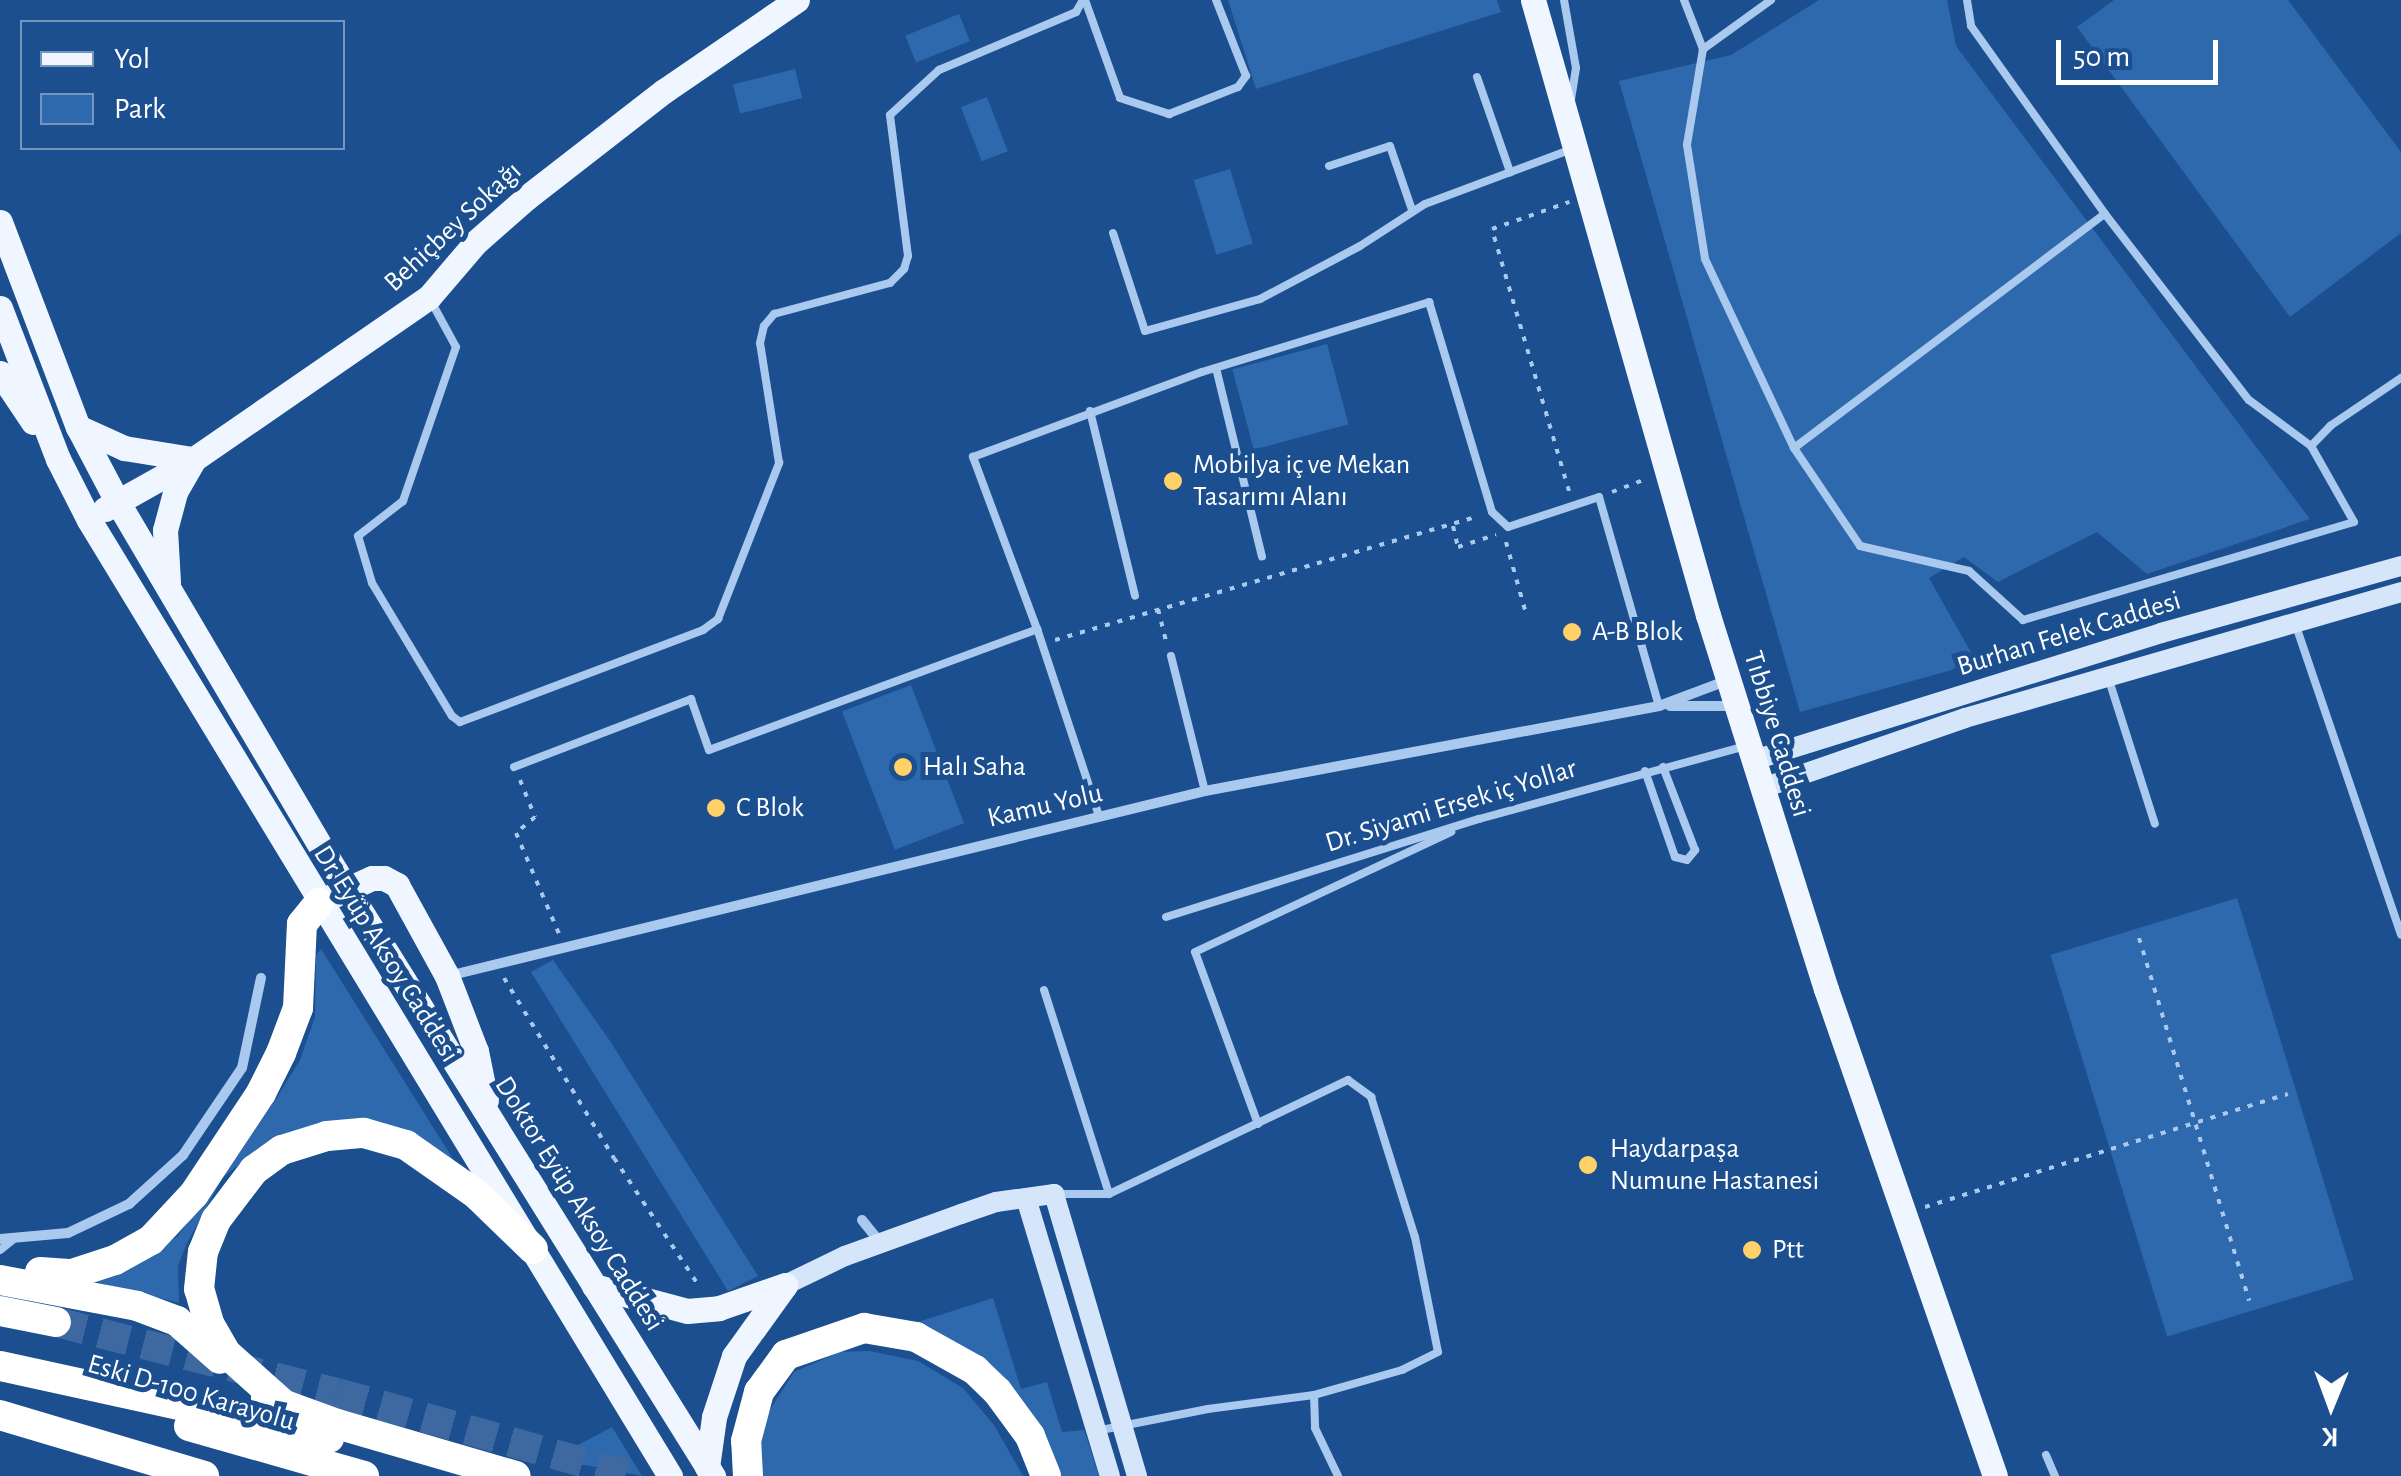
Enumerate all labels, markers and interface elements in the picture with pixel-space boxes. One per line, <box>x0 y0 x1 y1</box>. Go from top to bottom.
legend <box>20 20 345 150</box>
scale bar <box>2061 20 2224 82</box>
text: 50 m <box>2073 42 2130 72</box>
text: Yol <box>114 44 150 74</box>
text: Park <box>114 94 166 124</box>
street label: Behiçbey Sokağı <box>377 155 529 299</box>
place label: Mobilya iç ve Mekan Tasarımı Alanı <box>1193 448 1410 514</box>
marker: Mobilya iç ve Mekan Tasarımı Alanı <box>1162 470 1184 492</box>
street label: Burhan Felek Caddesi <box>1953 584 2185 684</box>
place label: A-B Blok <box>1592 615 1683 649</box>
marker: A-B Blok <box>1561 621 1583 643</box>
street label: Tıbbiye Caddesi <box>1736 647 1818 821</box>
place label: Halı Saha <box>923 750 1026 784</box>
street label: Dr. Siyami Ersek iç Yollar <box>1321 752 1581 860</box>
marker: Halı Saha <box>892 756 914 778</box>
street label: Kamu Yolu <box>984 776 1106 836</box>
place label: C Blok <box>736 791 804 825</box>
marker: C Blok <box>705 797 727 819</box>
street label: Dr. Eyüp Aksoy Caddesi <box>306 839 466 1069</box>
street label: Doktor Eyüp Aksoy Caddesi <box>487 1071 671 1337</box>
place label: Haydarpaşa Numune Hastanesi <box>1610 1132 1819 1198</box>
marker: Haydarpaşa Numune Hastanesi <box>1575 1152 1601 1178</box>
place label: Ptt <box>1772 1233 1804 1267</box>
marker: Ptt <box>1741 1239 1763 1261</box>
street label: Eski D-100 Karayolu <box>83 1347 299 1439</box>
north arrow <box>2281 1356 2381 1456</box>
text: K <box>2322 1422 2339 1450</box>

